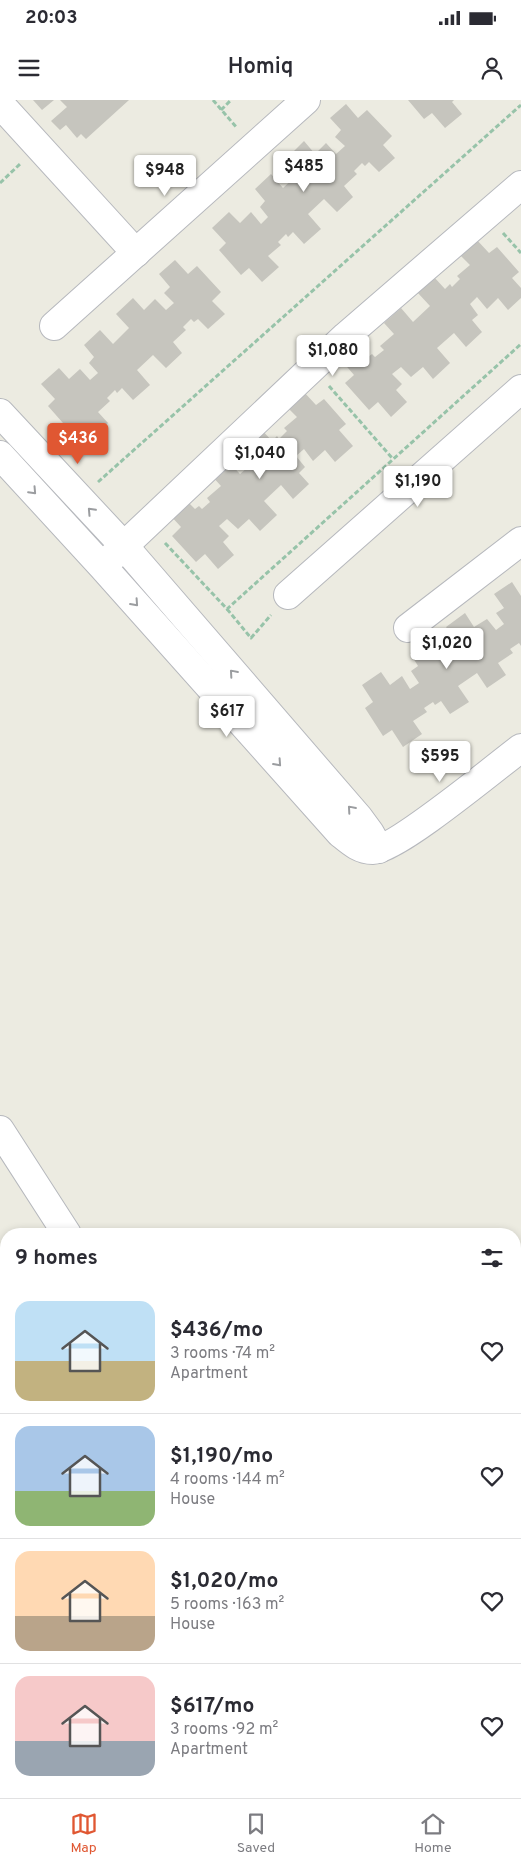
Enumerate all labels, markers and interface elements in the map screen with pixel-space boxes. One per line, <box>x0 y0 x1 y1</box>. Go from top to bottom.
text: 20:03 <box>25 6 78 30</box>
icon: menu <box>15 54 43 82</box>
text: Homiq <box>228 54 293 81</box>
icon: person <box>478 54 506 82</box>
pin: $485 <box>274 151 334 193</box>
pin: $948 <box>135 154 195 197</box>
text: $485 <box>284 157 324 177</box>
text: $948 <box>145 161 185 181</box>
pin: $1,080 <box>292 334 374 377</box>
text: $1,080 <box>307 341 359 361</box>
pin: $436 <box>48 422 108 465</box>
text: $436 <box>58 429 98 449</box>
pin: $1,040 <box>219 438 301 480</box>
text: $1,040 <box>234 444 286 464</box>
pin: $1,190 <box>377 466 459 508</box>
text: $1,190 <box>394 472 442 492</box>
one-way arrow <box>27 486 36 495</box>
one-way arrow <box>88 507 97 516</box>
one-way arrow <box>129 597 138 606</box>
pin: $1,020 <box>406 628 488 670</box>
text: $1,020 <box>421 634 473 654</box>
one-way arrow <box>230 670 239 679</box>
pin: $617 <box>197 696 257 738</box>
text: $617 <box>210 702 244 722</box>
pin: $595 <box>410 740 470 783</box>
text: $595 <box>420 747 460 767</box>
one-way arrow <box>272 758 281 767</box>
one-way arrow <box>348 806 357 815</box>
icon: filters <box>478 1244 506 1272</box>
text: 9 homes <box>15 1245 98 1272</box>
text: $436/mo <box>170 1317 263 1344</box>
icon: home <box>55 1321 115 1381</box>
icon: heart <box>478 1337 506 1365</box>
text: 3 rooms · 74 m² <box>170 1344 275 1364</box>
text: Apartment <box>170 1364 248 1384</box>
text: $1,190/mo <box>170 1443 273 1470</box>
icon: home <box>55 1446 115 1506</box>
icon: heart <box>478 1462 506 1490</box>
text: 4 rooms · 144 m² <box>170 1470 285 1490</box>
text: House <box>170 1490 215 1510</box>
text: $1,020/mo <box>170 1568 278 1595</box>
icon: home <box>55 1571 115 1631</box>
icon: heart <box>478 1587 506 1615</box>
text: 5 rooms · 163 m² <box>170 1595 284 1615</box>
text: House <box>170 1615 215 1635</box>
text: $617/mo <box>170 1693 254 1720</box>
icon: home <box>55 1696 115 1756</box>
icon: heart <box>478 1712 506 1740</box>
text: 3 rooms · 92 m² <box>170 1720 278 1740</box>
text: Apartment <box>170 1740 248 1760</box>
tab: Map <box>70 1810 98 1857</box>
tab: Saved <box>237 1810 275 1857</box>
tab: Home <box>414 1810 451 1857</box>

